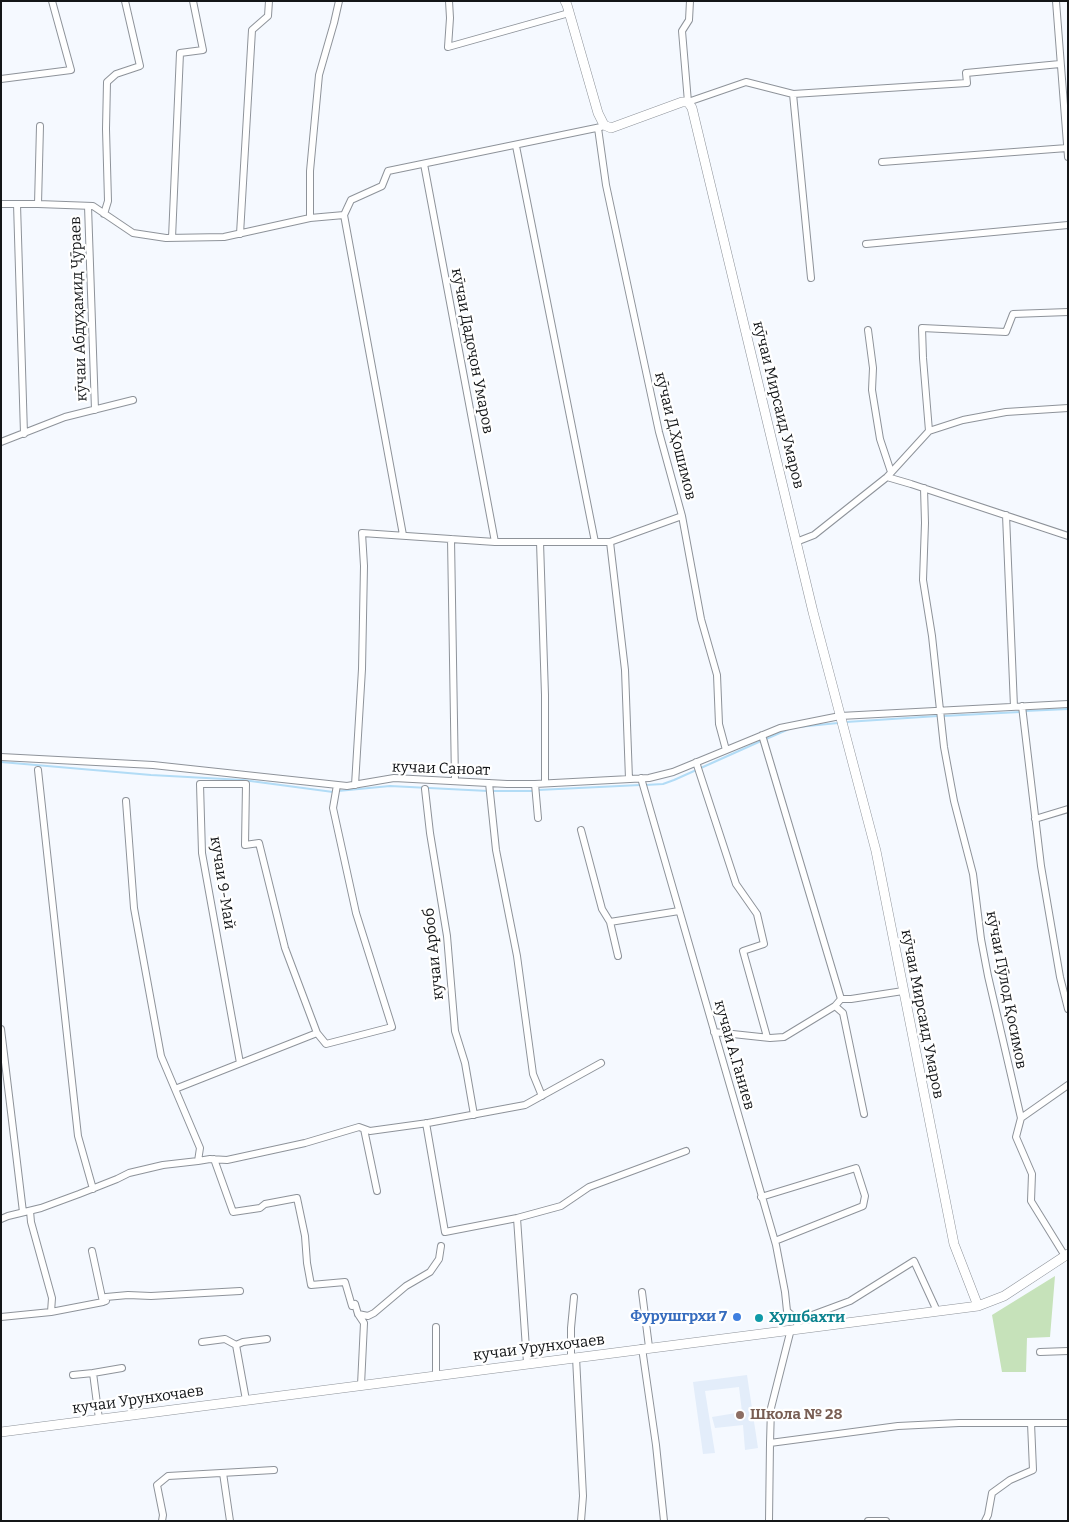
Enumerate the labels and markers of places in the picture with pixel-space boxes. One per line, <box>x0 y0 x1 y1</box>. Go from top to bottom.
place label: Фурушгрхи 7 <box>630 1308 727 1326</box>
place label: Хушбахти <box>769 1309 845 1327</box>
marker: Фурушгрхи 7 <box>731 1311 743 1323</box>
marker: Хушбахти <box>753 1312 765 1324</box>
place label: Школа № 28 <box>750 1406 842 1424</box>
marker: Школа № 28 <box>734 1409 746 1421</box>

